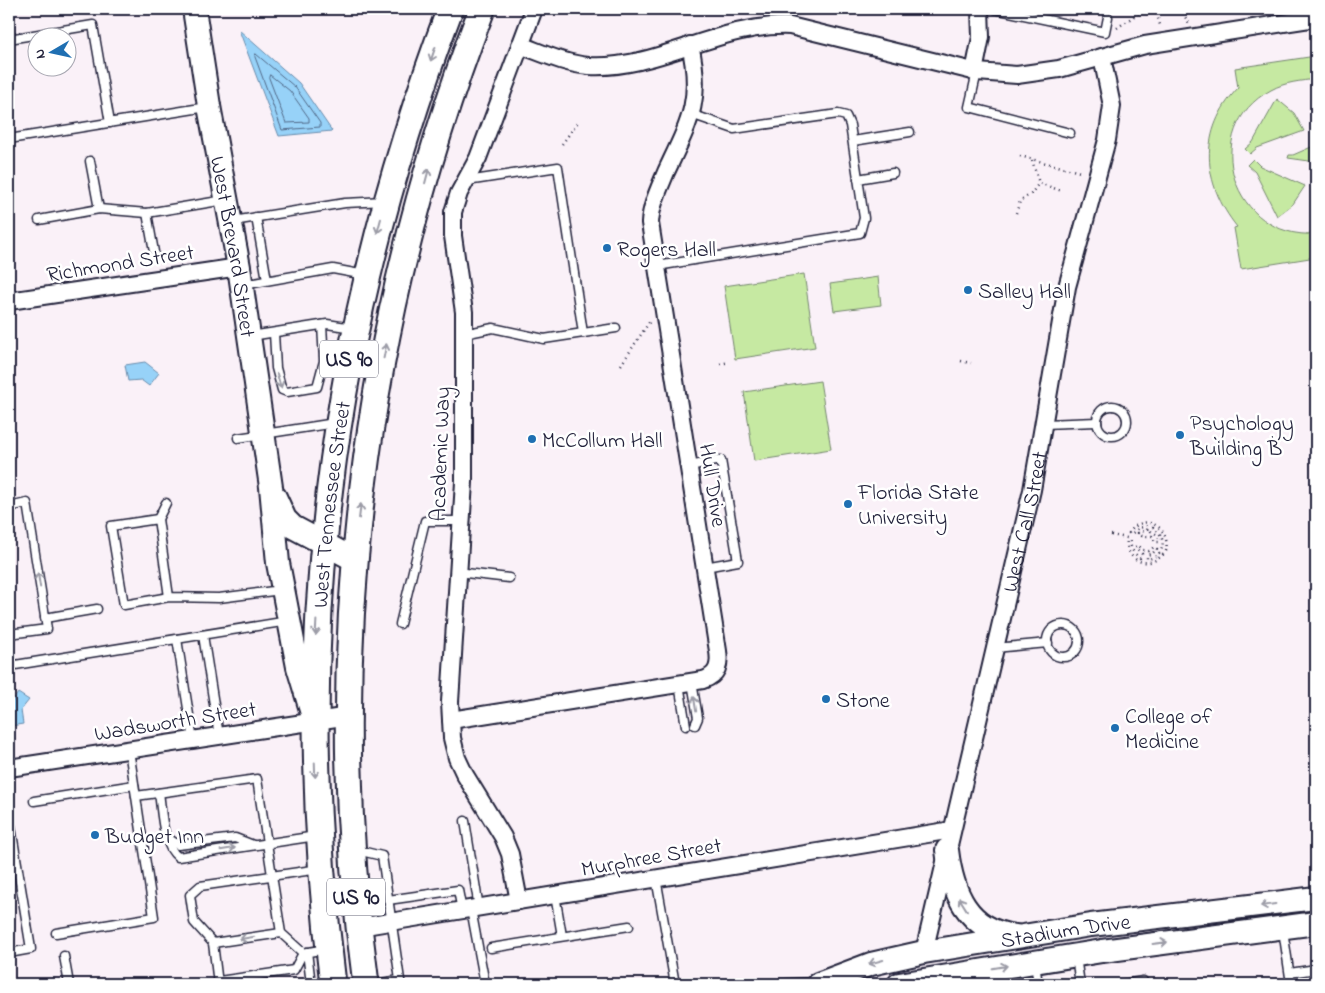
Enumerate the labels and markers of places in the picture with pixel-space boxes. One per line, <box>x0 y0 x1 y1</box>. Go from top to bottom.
place label: Rogers Hall <box>617 235 716 268</box>
marker: Rogers Hall <box>601 242 613 254</box>
place label: Salley Hall <box>978 277 1071 310</box>
marker: Salley Hall <box>962 284 974 296</box>
place label: Psychology Building B <box>1189 409 1294 467</box>
place label: McCollum Hall <box>542 426 663 458</box>
marker: Psychology Building B <box>1174 429 1186 441</box>
marker: McCollum Hall <box>526 433 538 445</box>
place label: Florida State University <box>857 478 979 536</box>
marker: Florida State University <box>842 498 854 510</box>
place label: Stone <box>836 686 890 718</box>
marker: Stone <box>820 693 832 705</box>
place label: College of Medicine <box>1125 702 1213 759</box>
marker: College of Medicine <box>1109 722 1121 734</box>
place label: Budget Inn <box>104 822 204 855</box>
marker: Budget Inn <box>89 829 101 841</box>

